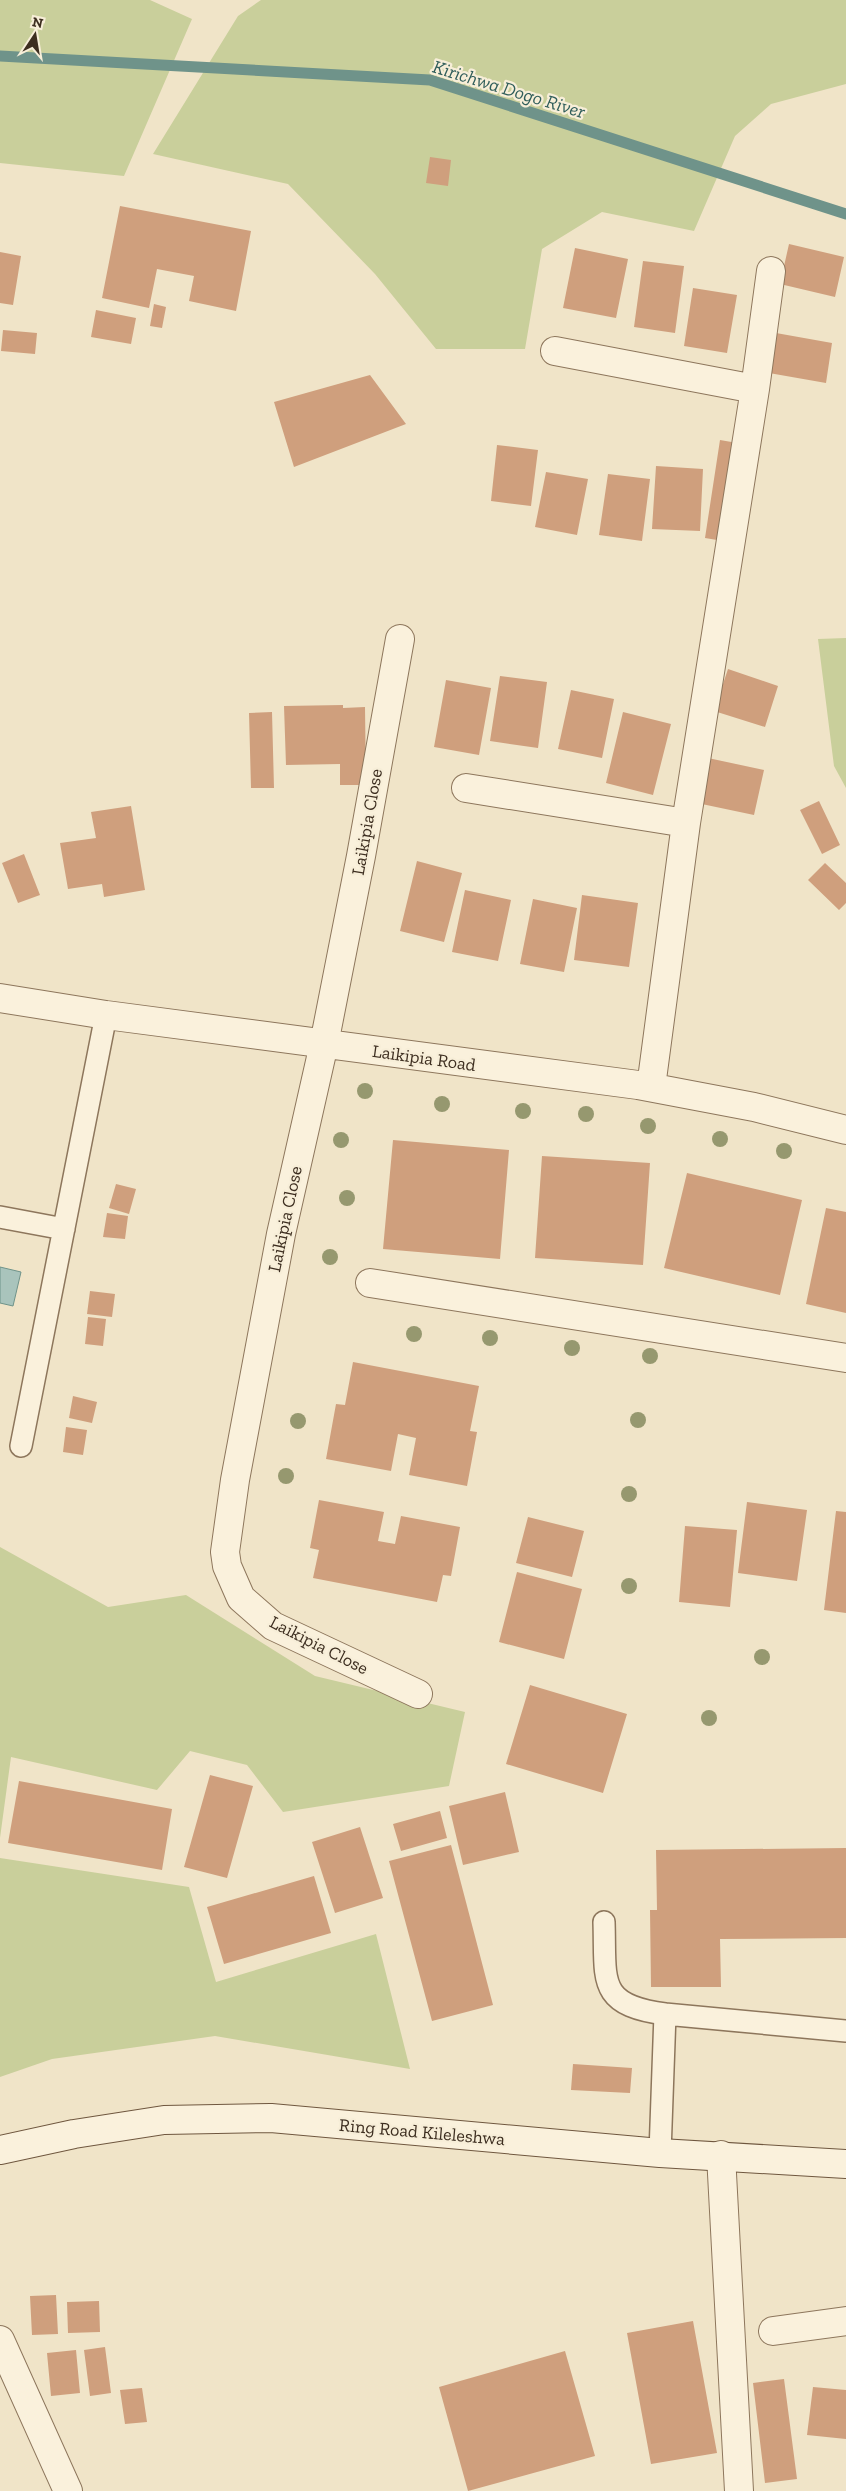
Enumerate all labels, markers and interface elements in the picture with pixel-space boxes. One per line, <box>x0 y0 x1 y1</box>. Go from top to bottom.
north arrow <box>10 10 60 60</box>
text: N <box>31 13 45 32</box>
water label: Kirichwa Dogo River <box>430 55 588 123</box>
street label: Laikipia Close <box>347 767 387 877</box>
street label: Laikipia Road <box>371 1040 477 1076</box>
street label: Laikipia Close <box>263 1164 307 1274</box>
street label: Laikipia Close <box>266 1611 372 1679</box>
street label: Ring Road Kileleshwa <box>338 2114 506 2150</box>

